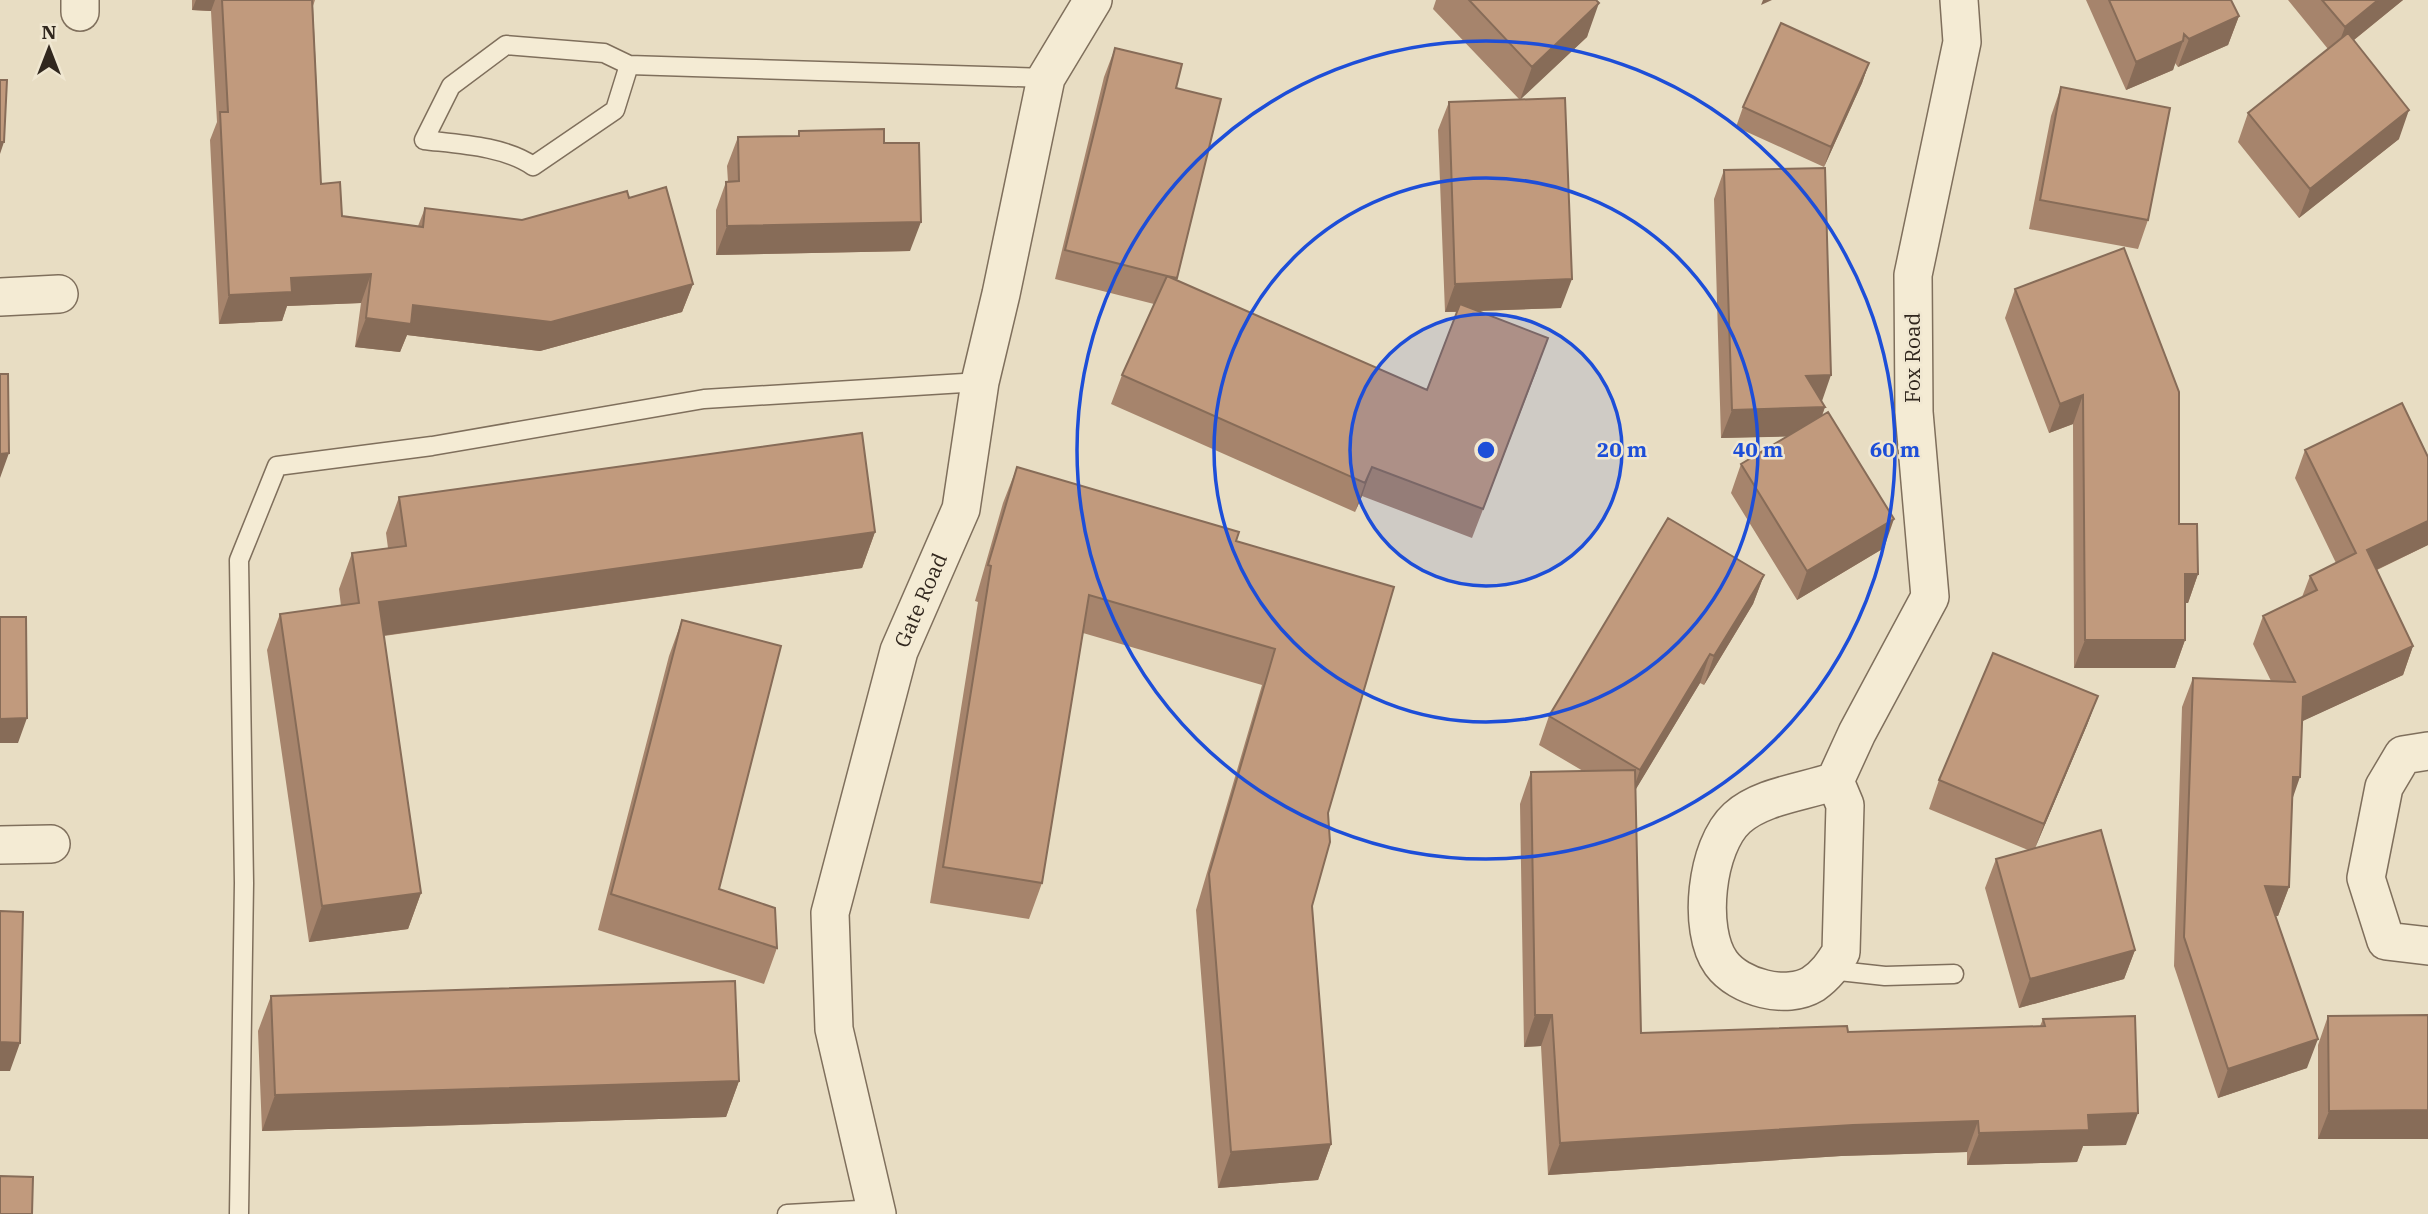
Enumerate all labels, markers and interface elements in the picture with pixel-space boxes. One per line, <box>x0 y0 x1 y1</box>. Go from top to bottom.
north arrow <box>14 14 84 84</box>
text: N <box>41 20 57 44</box>
street label: Fox Road <box>1898 313 1926 403</box>
text: 20 m <box>1597 435 1647 463</box>
text: 40 m <box>1733 435 1783 463</box>
text: 60 m <box>1870 435 1920 463</box>
centre of rings <box>1474 438 1498 462</box>
street label: Gate Road <box>887 548 953 652</box>

